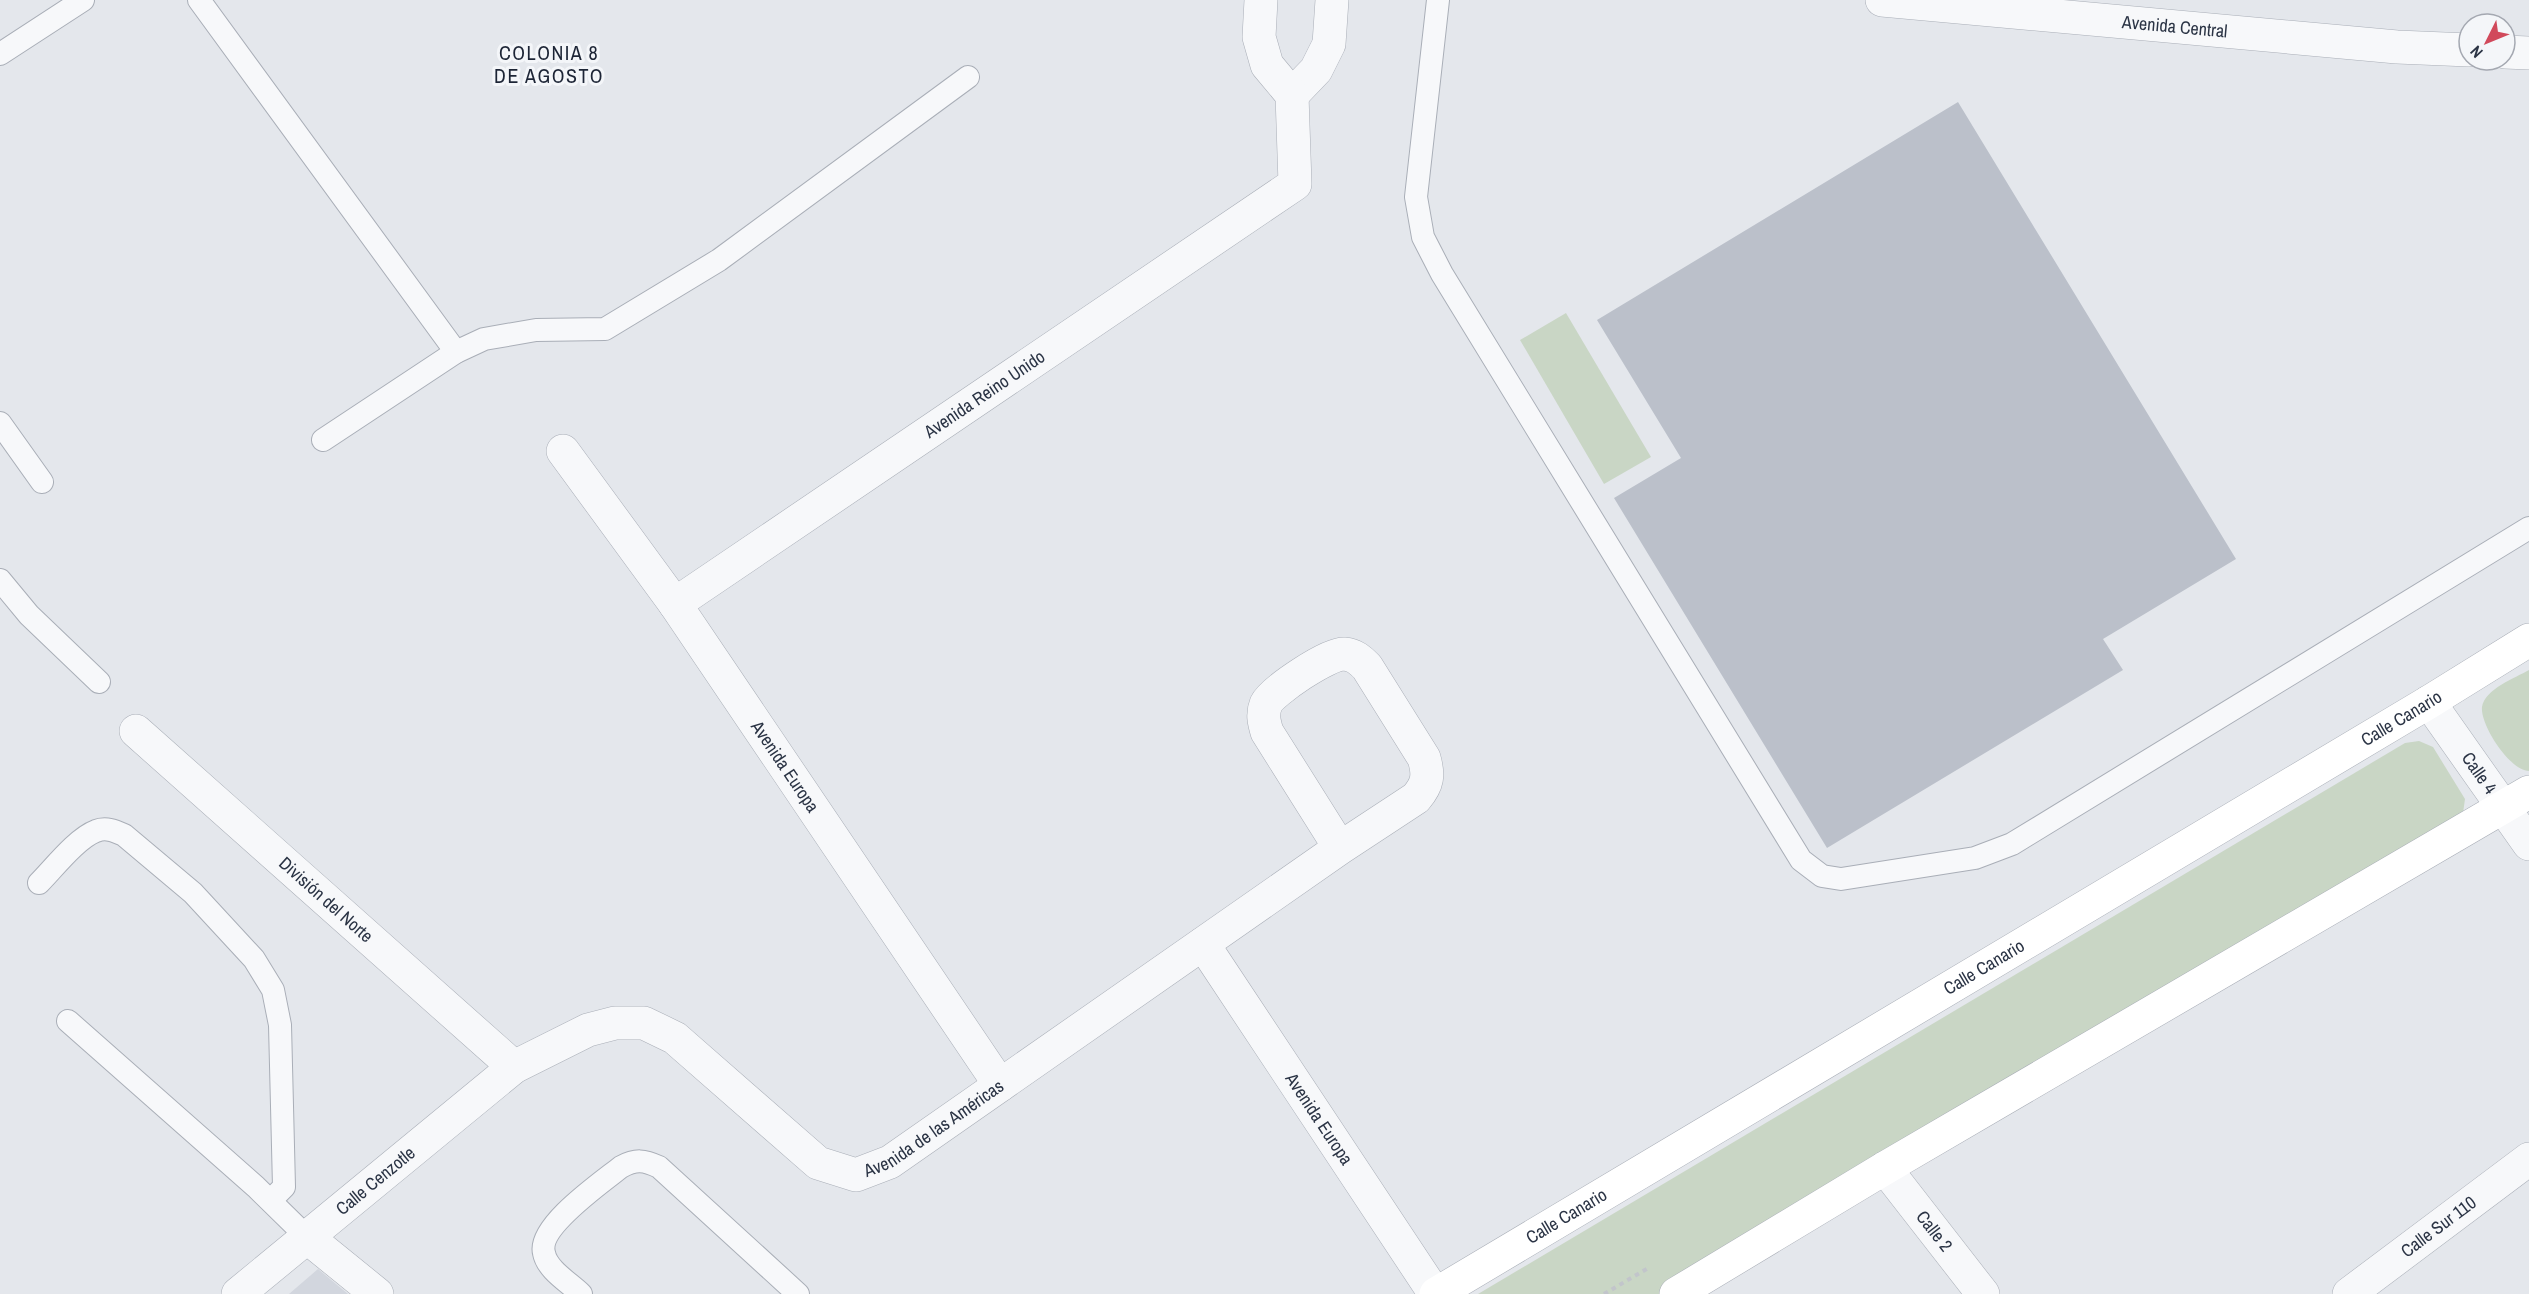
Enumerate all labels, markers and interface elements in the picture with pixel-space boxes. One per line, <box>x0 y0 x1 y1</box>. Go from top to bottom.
street label: Avenida Central <box>2120 9 2229 43</box>
north arrow <box>2457 12 2517 72</box>
district label: COLONIA 8 DE AGOSTO <box>494 39 604 89</box>
text: N <box>2465 41 2487 63</box>
street label: Avenida Reino Unido <box>918 344 1050 444</box>
street label: Calle Canario <box>2356 684 2446 752</box>
street label: Avenida Europa <box>745 715 825 817</box>
street label: Calle 4 <box>2456 747 2503 799</box>
street label: División del Norte <box>274 851 379 948</box>
street label: Calle Canario <box>1939 933 2029 1001</box>
street label: Avenida Europa <box>1279 1067 1359 1170</box>
street label: Avenida de las Américas <box>859 1074 1008 1183</box>
street label: Calle Cenzotle <box>330 1140 420 1221</box>
street label: Calle Canario <box>1521 1182 1611 1250</box>
street label: Calle Sur 110 <box>2395 1190 2481 1263</box>
street label: Calle 2 <box>1911 1205 1958 1257</box>

